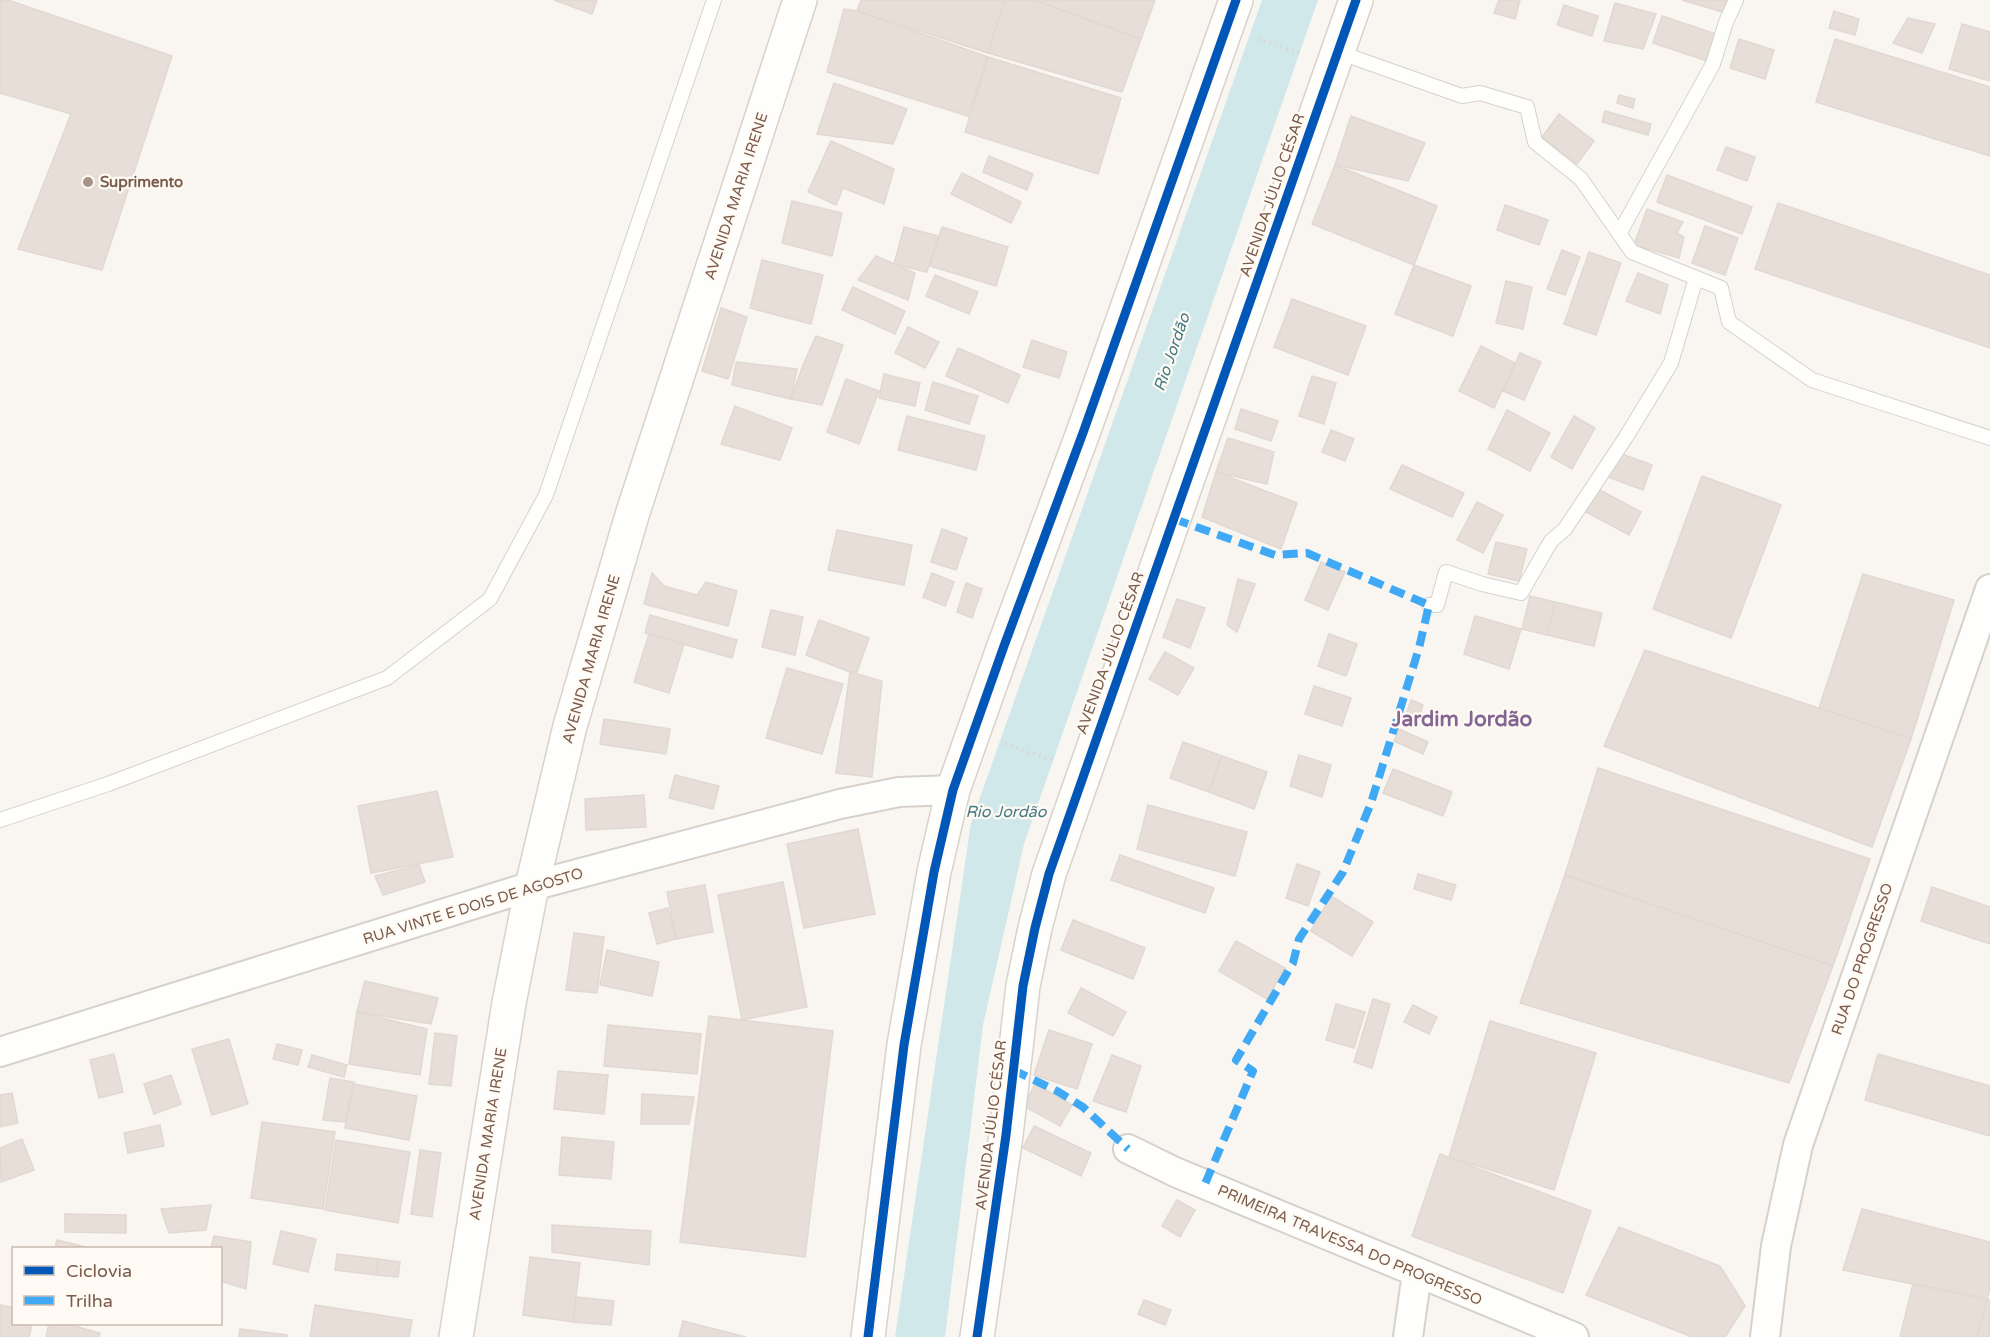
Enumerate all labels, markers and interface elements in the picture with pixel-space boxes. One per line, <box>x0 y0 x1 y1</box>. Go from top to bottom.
street label: AVENIDA MARIA IRENE <box>700 110 772 282</box>
street label: AVENIDA JÚLIO CÉSAR <box>1236 111 1308 279</box>
place label: Suprimento <box>100 173 183 192</box>
marker: Suprimento <box>81 175 95 189</box>
water label: Rio Jordão <box>1149 310 1195 394</box>
street label: AVENIDA JÚLIO CÉSAR <box>1072 569 1148 737</box>
street label: AVENIDA MARIA IRENE <box>558 572 624 746</box>
district label: Jardim Jordão <box>1391 707 1533 732</box>
water label: Rio Jordão <box>965 802 1048 822</box>
street label: RUA VINTE E DOIS DE AGOSTO <box>361 864 585 948</box>
street label: RUA DO PROGRESSO <box>1828 881 1896 1037</box>
street label: AVENIDA JÚLIO CÉSAR <box>972 1039 1010 1211</box>
street label: AVENIDA MARIA IRENE <box>465 1046 511 1222</box>
street label: PRIMEIRA TRAVESSA DO PROGRESSO <box>1215 1181 1485 1309</box>
legend <box>12 1247 222 1325</box>
text: Ciclovia <box>66 1260 132 1282</box>
text: Trilha <box>66 1290 113 1312</box>

